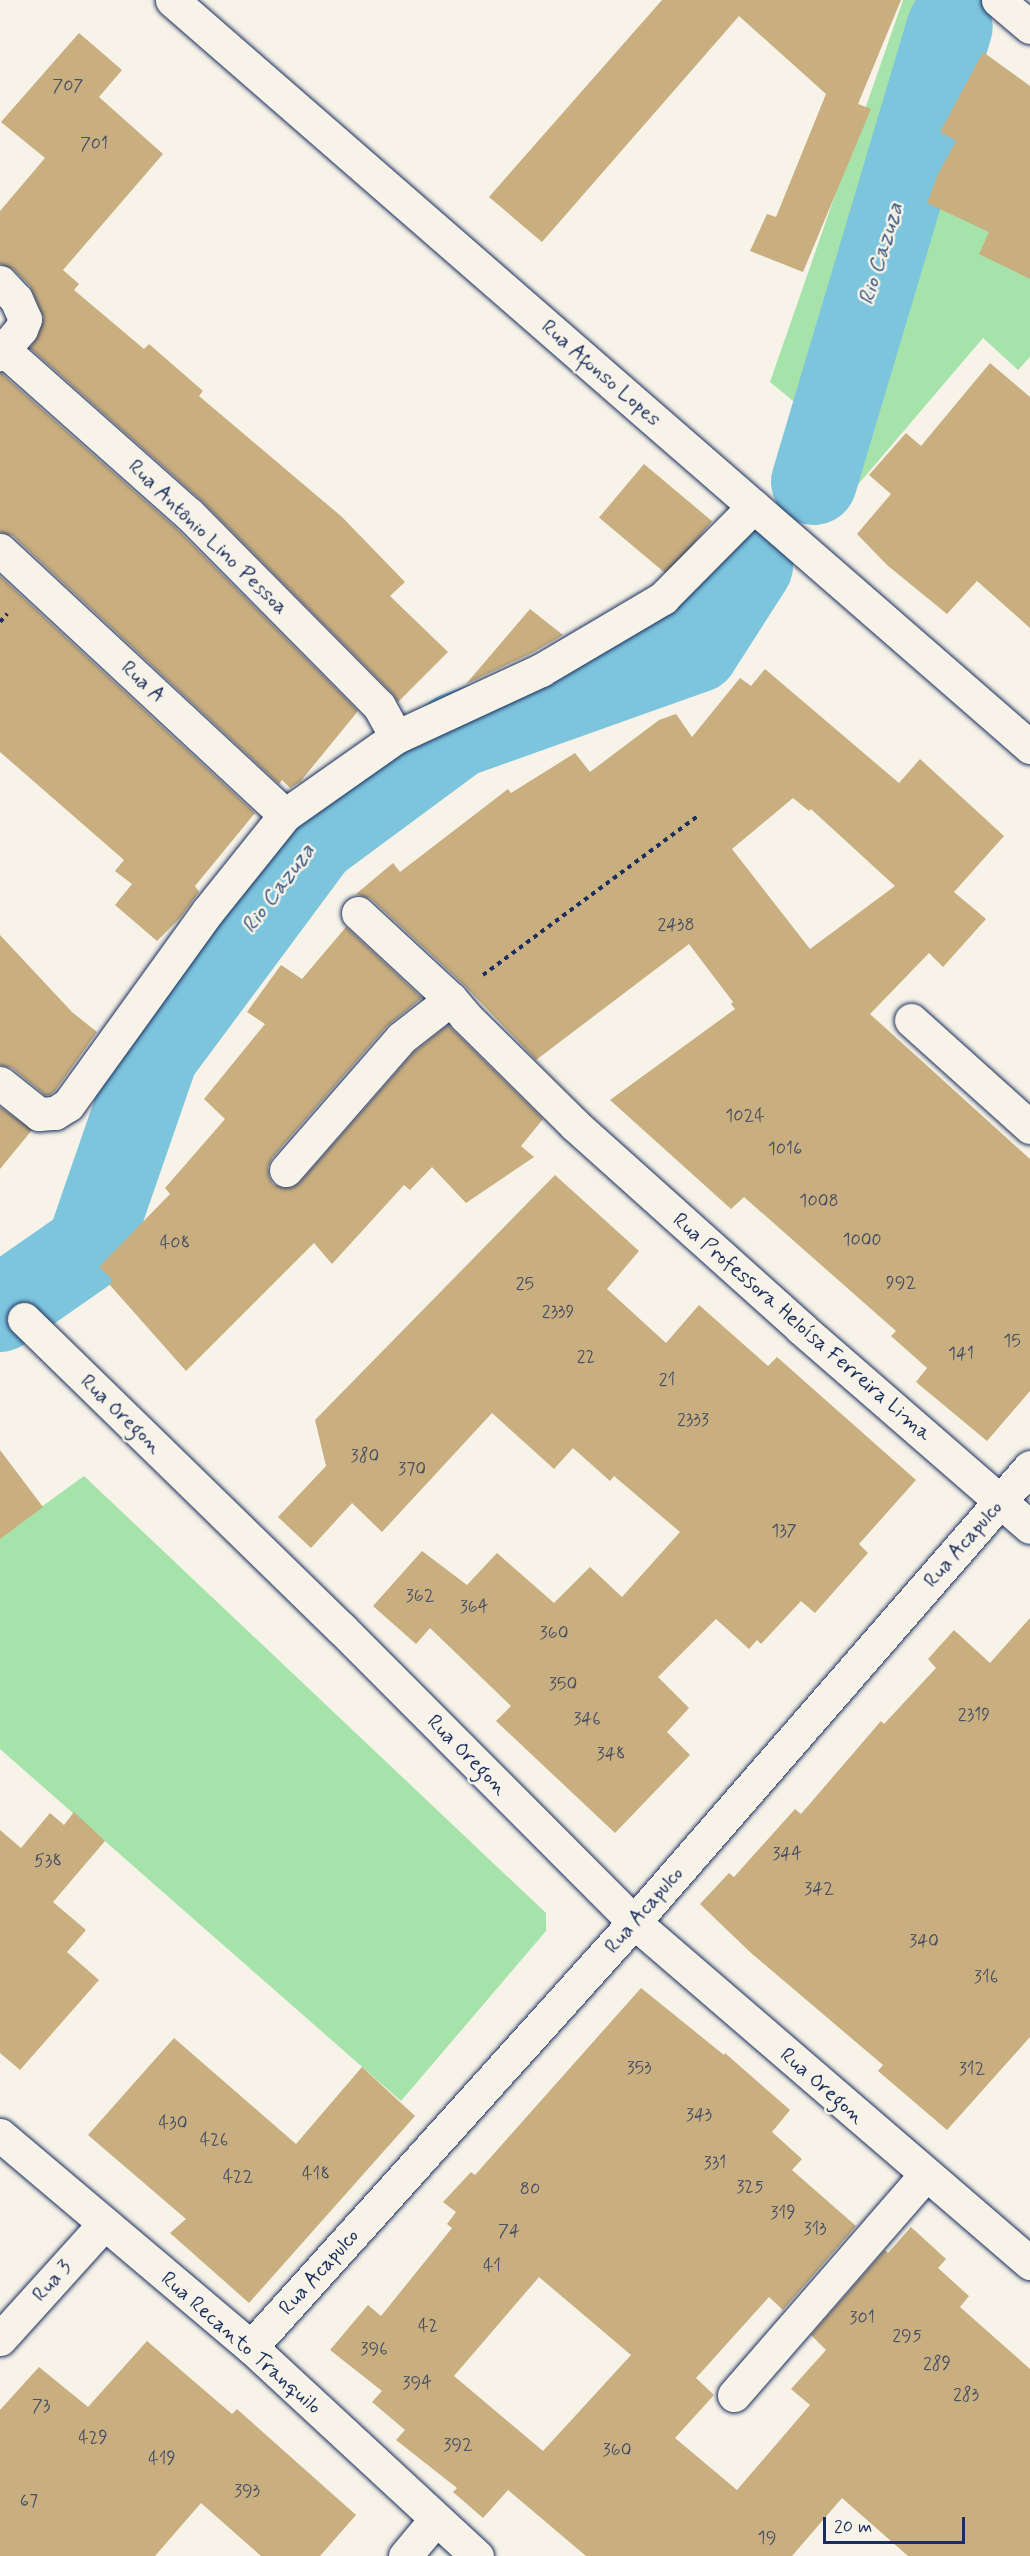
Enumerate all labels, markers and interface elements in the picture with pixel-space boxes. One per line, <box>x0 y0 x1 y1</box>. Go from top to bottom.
house number: 707 <box>52 75 84 97</box>
house number: 701 <box>80 133 108 155</box>
water label: Rio Cazuza <box>854 201 910 307</box>
street label: Rua Afonso Lopes <box>536 314 666 432</box>
street label: Rua Antônio Lino Pessoa <box>123 455 293 619</box>
street label: Rua A <box>116 655 170 709</box>
water label: Rio Cazuza <box>237 840 321 938</box>
house number: 2438 <box>657 914 695 936</box>
house number: 1024 <box>725 1105 765 1127</box>
house number: 1016 <box>768 1138 802 1160</box>
house number: 1008 <box>799 1190 839 1212</box>
street label: Rua Professora Heloísa Ferreira Lima <box>667 1208 937 1446</box>
house number: 1000 <box>842 1229 882 1251</box>
house number: 408 <box>160 1232 190 1254</box>
house number: 992 <box>886 1272 916 1294</box>
house number: 25 <box>516 1273 534 1295</box>
house number: 2339 <box>542 1301 574 1323</box>
house number: 15 <box>1003 1330 1021 1352</box>
house number: 141 <box>948 1343 974 1365</box>
house number: 22 <box>577 1346 595 1368</box>
street label: Rua Oregon <box>75 1369 167 1459</box>
house number: 21 <box>659 1369 675 1391</box>
house number: 2333 <box>677 1409 709 1431</box>
house number: 380 <box>351 1445 379 1467</box>
house number: 370 <box>398 1458 426 1480</box>
street label: Rua Acapulco <box>917 1494 1009 1594</box>
house number: 137 <box>771 1520 797 1542</box>
house number: 362 <box>406 1585 434 1607</box>
house number: 364 <box>460 1596 488 1618</box>
house number: 360 <box>540 1622 568 1644</box>
house number: 350 <box>549 1673 577 1695</box>
house number: 2319 <box>958 1704 990 1726</box>
house number: 346 <box>573 1708 601 1730</box>
street label: Rua Oregon <box>421 1709 513 1801</box>
house number: 348 <box>597 1743 625 1765</box>
house number: 344 <box>772 1843 802 1865</box>
house number: 538 <box>34 1850 62 1872</box>
street label: Rua Acapulco <box>598 1860 690 1960</box>
house number: 342 <box>804 1878 834 1900</box>
house number: 340 <box>909 1930 939 1952</box>
house number: 316 <box>974 1966 998 1988</box>
street label: Rua Oregon <box>774 2042 870 2130</box>
house number: 353 <box>626 2057 652 2079</box>
house number: 312 <box>959 2058 985 2080</box>
house number: 343 <box>686 2104 712 2126</box>
house number: 430 <box>159 2112 187 2134</box>
house number: 426 <box>200 2129 228 2151</box>
house number: 331 <box>704 2152 726 2174</box>
house number: 418 <box>302 2163 330 2185</box>
house number: 422 <box>223 2166 253 2188</box>
house number: 325 <box>736 2176 764 2198</box>
house number: 80 <box>520 2178 540 2200</box>
house number: 319 <box>770 2202 796 2224</box>
house number: 313 <box>803 2218 827 2240</box>
house number: 74 <box>498 2220 520 2242</box>
street label: Rua Acapulco <box>272 2222 366 2322</box>
street label: Rua 3 <box>27 2255 77 2307</box>
house number: 41 <box>483 2255 501 2277</box>
street label: Rua Recanto Tranquilo <box>156 2267 326 2419</box>
house number: 301 <box>849 2307 875 2329</box>
house number: 42 <box>418 2315 438 2337</box>
house number: 295 <box>892 2325 922 2347</box>
house number: 396 <box>360 2338 388 2360</box>
house number: 289 <box>923 2353 951 2375</box>
house number: 394 <box>402 2372 432 2394</box>
house number: 283 <box>953 2384 979 2406</box>
house number: 73 <box>32 2395 50 2417</box>
house number: 429 <box>78 2427 108 2449</box>
house number: 392 <box>443 2434 473 2456</box>
house number: 360 <box>603 2439 631 2461</box>
house number: 419 <box>148 2448 176 2470</box>
house number: 393 <box>234 2480 260 2502</box>
house number: 67 <box>20 2490 38 2512</box>
scale bar <box>826 2505 968 2543</box>
text: 20 m <box>834 2515 872 2539</box>
house number: 19 <box>758 2527 776 2549</box>

